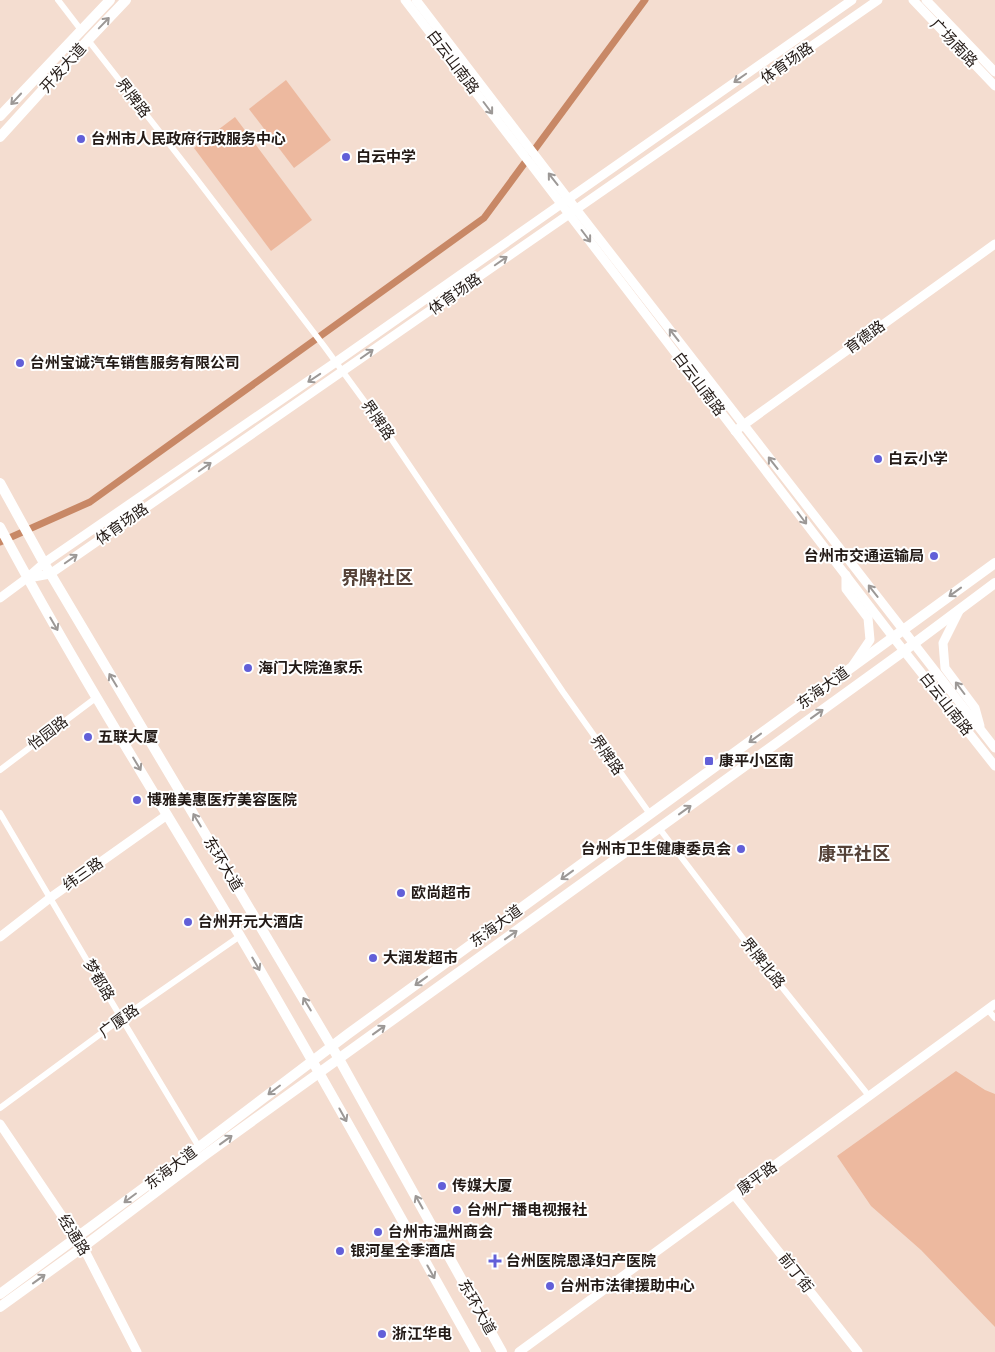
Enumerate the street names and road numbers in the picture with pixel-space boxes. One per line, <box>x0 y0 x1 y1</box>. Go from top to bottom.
street label: 广场南路 <box>927 15 981 71</box>
street label: 白云山南路 <box>423 27 483 97</box>
street label: 体育场路 <box>757 38 817 88</box>
street label: 开发大道 <box>36 40 90 96</box>
street label: 界牌路 <box>112 75 154 121</box>
street label: 体育场路 <box>425 269 485 319</box>
street label: 育德路 <box>842 316 888 358</box>
street label: 白云山南路 <box>669 349 729 419</box>
street label: 界牌路 <box>358 396 398 444</box>
street label: 体育场路 <box>92 499 152 549</box>
street label: 东海大道 <box>793 663 853 713</box>
street label: 白云山南路 <box>916 669 976 739</box>
street label: 怡园路 <box>25 712 71 754</box>
street label: 界牌路 <box>587 731 627 779</box>
street label: 东环大道 <box>200 834 246 894</box>
street label: 纬三路 <box>59 854 107 894</box>
street label: 东海大道 <box>466 901 526 951</box>
street label: 界牌北路 <box>737 934 789 992</box>
street label: 梦都路 <box>80 956 118 1004</box>
street label: 广厦路 <box>96 1000 142 1042</box>
street label: 东海大道 <box>142 1143 200 1193</box>
street label: 康平路 <box>734 1157 780 1199</box>
street label: 经通路 <box>54 1211 94 1259</box>
street label: 前丁街 <box>775 1250 817 1296</box>
street label: 东环大道 <box>455 1276 499 1338</box>

